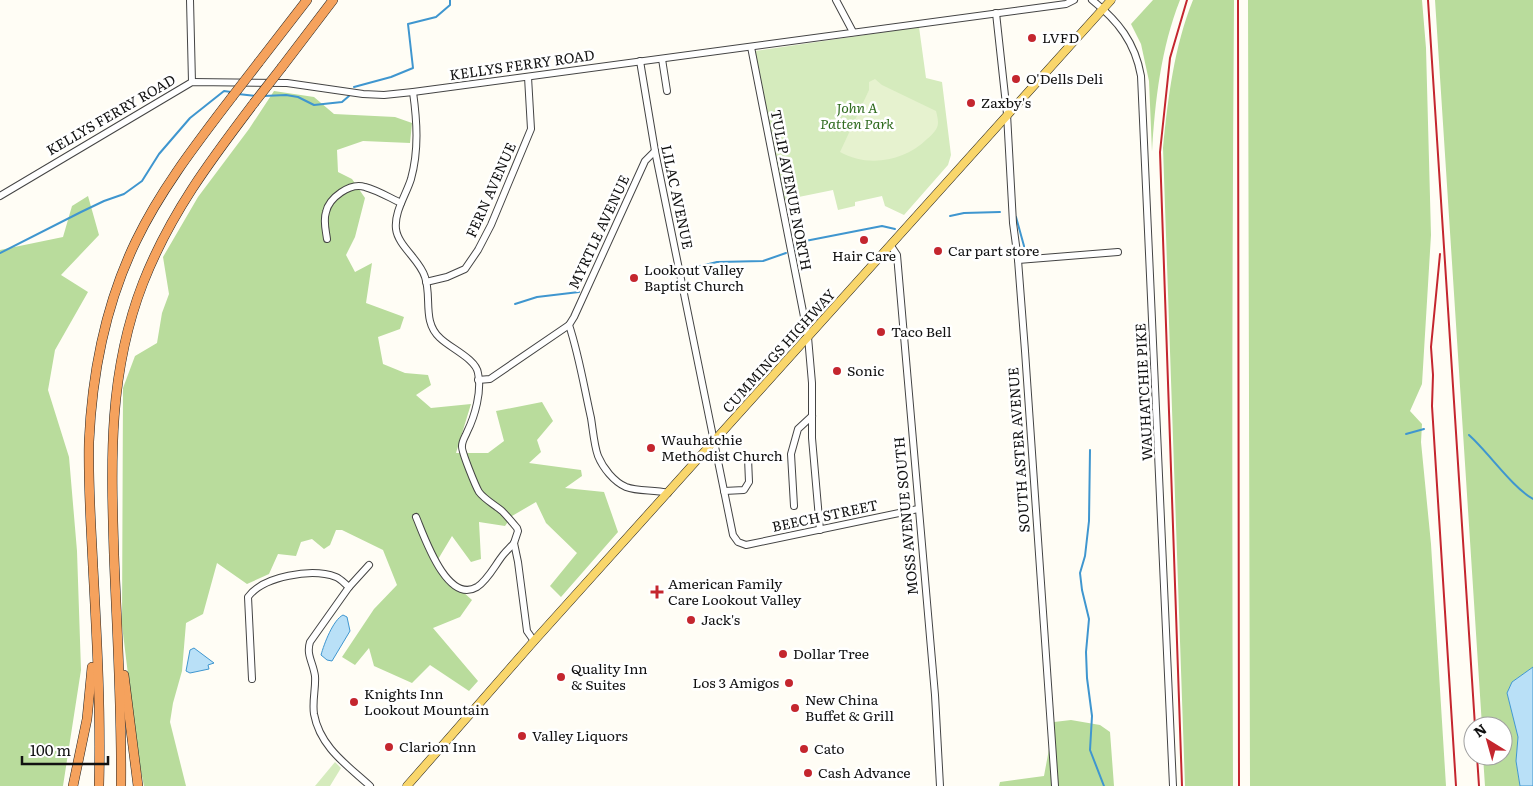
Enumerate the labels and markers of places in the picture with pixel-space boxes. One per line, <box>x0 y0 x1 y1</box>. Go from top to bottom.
place label: LVFD <box>1042 27 1079 47</box>
marker: LVFD <box>1026 32 1038 44</box>
place label: O'Dells Deli <box>1026 68 1103 88</box>
marker: O'Dells Deli <box>1010 73 1022 85</box>
place label: Zaxby's <box>981 92 1031 112</box>
marker: Zaxby's <box>965 97 977 109</box>
marker: Hair Care <box>858 234 870 246</box>
place label: Car part store <box>948 240 1039 260</box>
place label: Hair Care <box>832 245 896 265</box>
marker: Car part store <box>932 245 944 257</box>
place label: Lookout Valley Baptist Church <box>644 259 745 295</box>
marker: Lookout Valley Baptist Church <box>628 272 640 284</box>
place label: Taco Bell <box>891 321 952 341</box>
marker: Taco Bell <box>875 326 887 338</box>
place label: Sonic <box>847 360 884 380</box>
marker: Sonic <box>831 365 843 377</box>
place label: Wauhatchie Methodist Church <box>661 429 783 465</box>
marker: Wauhatchie Methodist Church <box>645 442 657 454</box>
place label: American Family Care Lookout Valley <box>668 573 802 609</box>
marker: American Family Care Lookout Valley <box>650 585 664 599</box>
place label: Jack's <box>701 609 740 629</box>
marker: Jack's <box>685 614 697 626</box>
place label: Dollar Tree <box>793 643 869 663</box>
marker: Dollar Tree <box>777 648 789 660</box>
place label: Quality Inn & Suites <box>571 658 648 694</box>
marker: Quality Inn & Suites <box>555 671 567 683</box>
place label: Los 3 Amigos <box>692 672 779 692</box>
marker: Los 3 Amigos <box>783 677 795 689</box>
place label: Knights Inn Lookout Mountain <box>364 683 489 719</box>
place label: New China Buffet & Grill <box>805 689 894 725</box>
marker: Knights Inn Lookout Mountain <box>348 696 360 708</box>
marker: New China Buffet & Grill <box>789 702 801 714</box>
place label: Valley Liquors <box>532 725 628 745</box>
marker: Valley Liquors <box>516 730 528 742</box>
place label: Clarion Inn <box>399 736 476 756</box>
place label: Cato <box>814 738 845 758</box>
marker: Clarion Inn <box>383 741 395 753</box>
marker: Cato <box>798 743 810 755</box>
place label: Cash Advance <box>818 762 911 782</box>
marker: Cash Advance <box>802 767 814 779</box>

